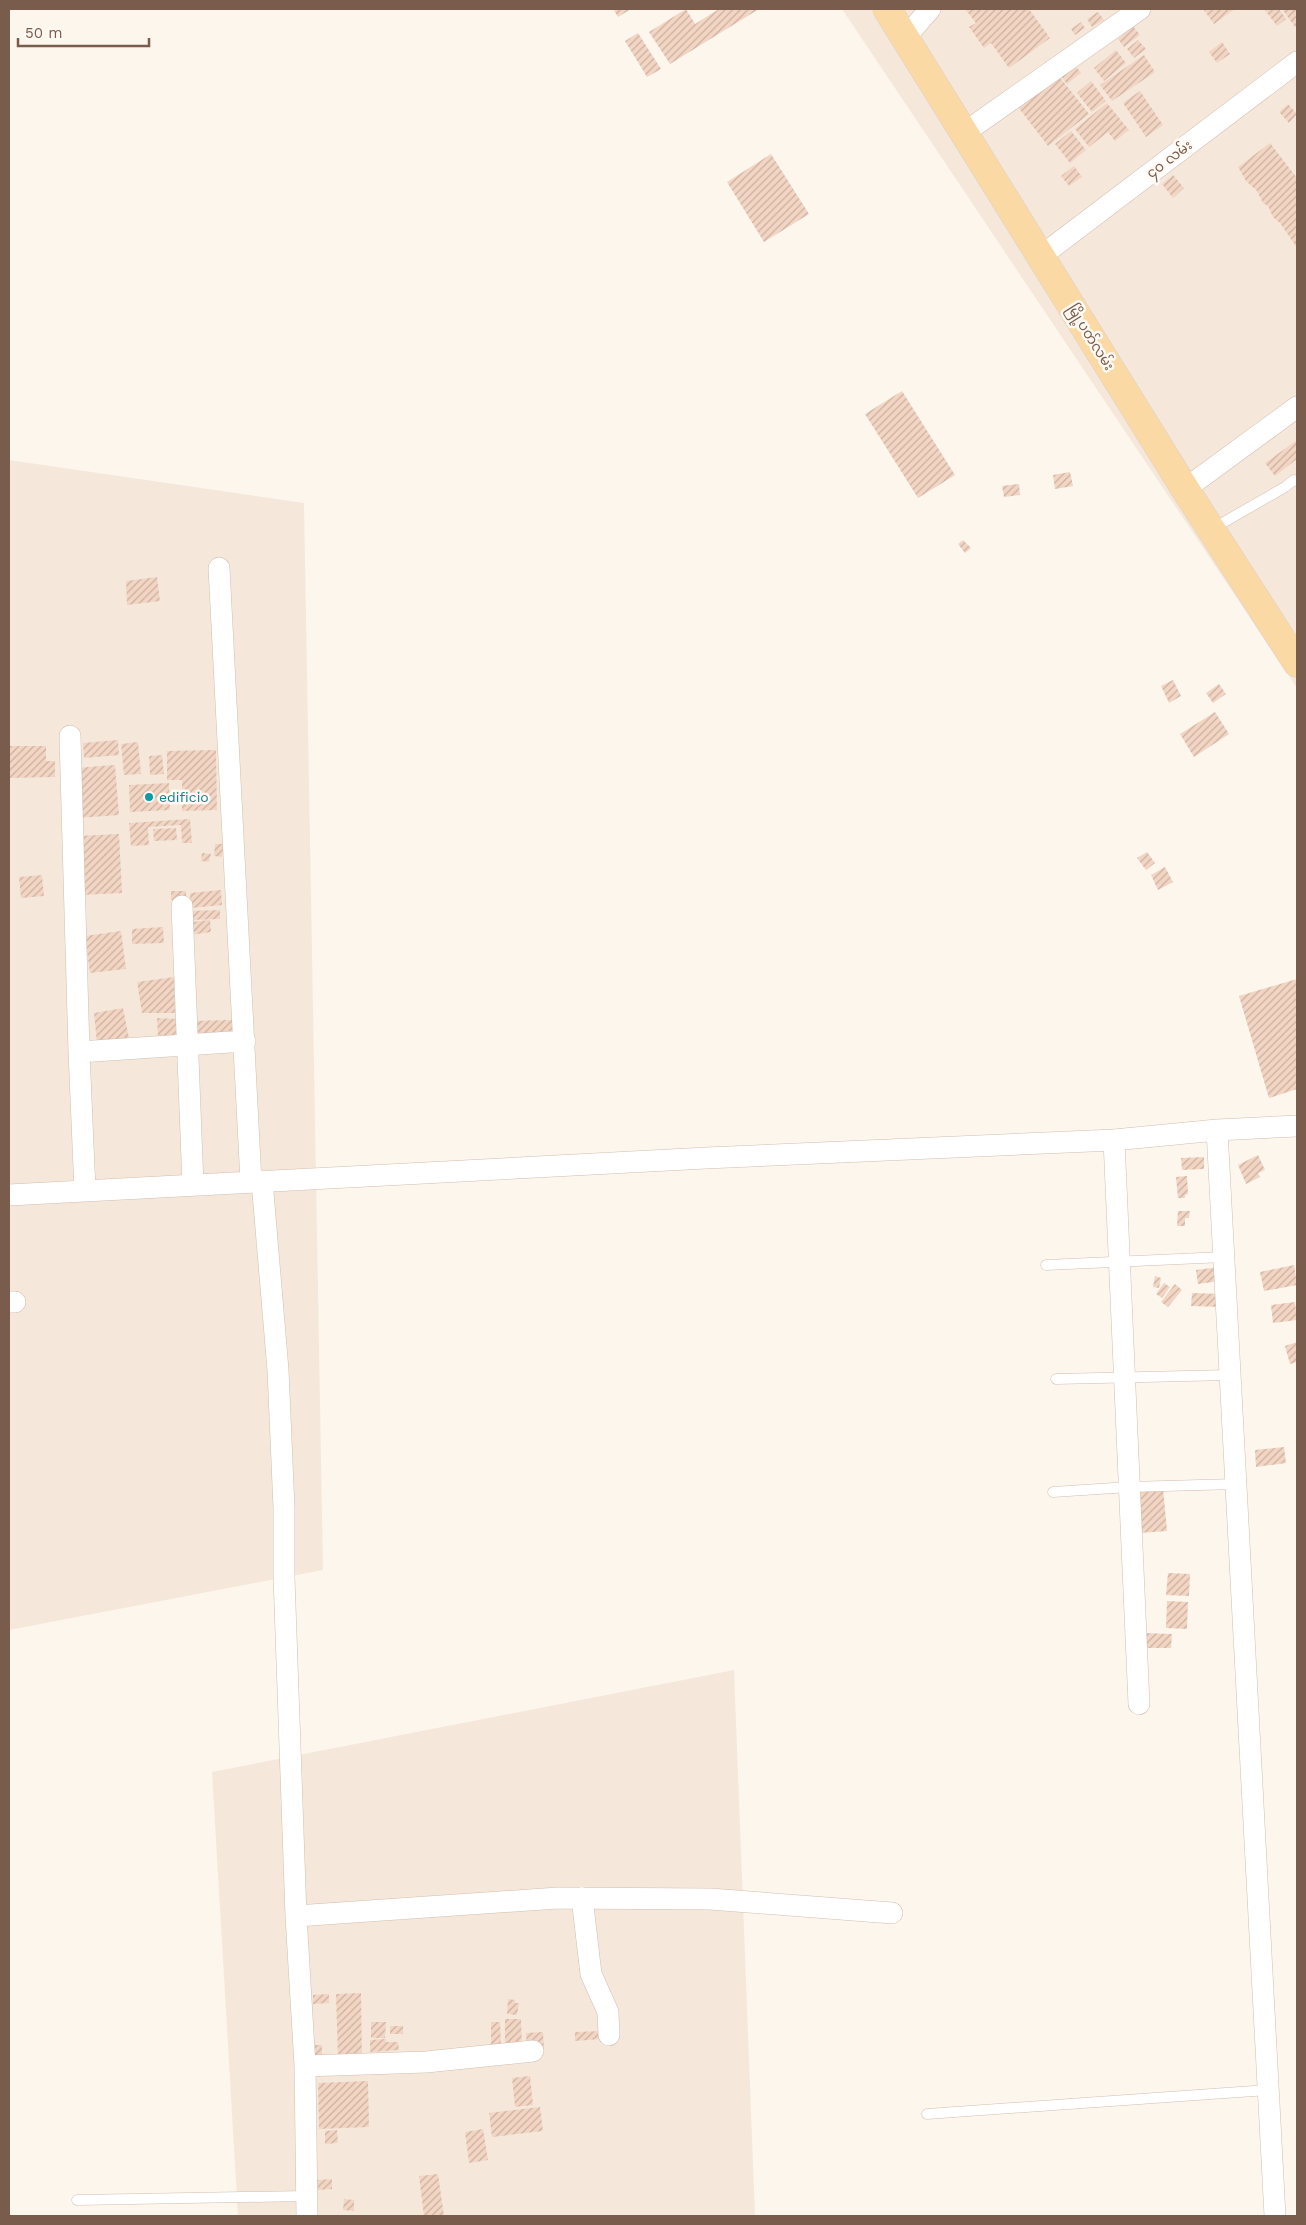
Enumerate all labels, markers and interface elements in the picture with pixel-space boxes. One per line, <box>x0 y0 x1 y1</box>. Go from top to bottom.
scale bar <box>18 15 149 47</box>
text: 50 m <box>25 24 62 42</box>
street label: ၄၀ လမ်း <box>1142 135 1197 184</box>
street label: မြို့ပတ်လမ်း <box>1061 300 1119 375</box>
place label: edificio <box>159 789 209 805</box>
marker: edificio <box>143 791 155 803</box>

